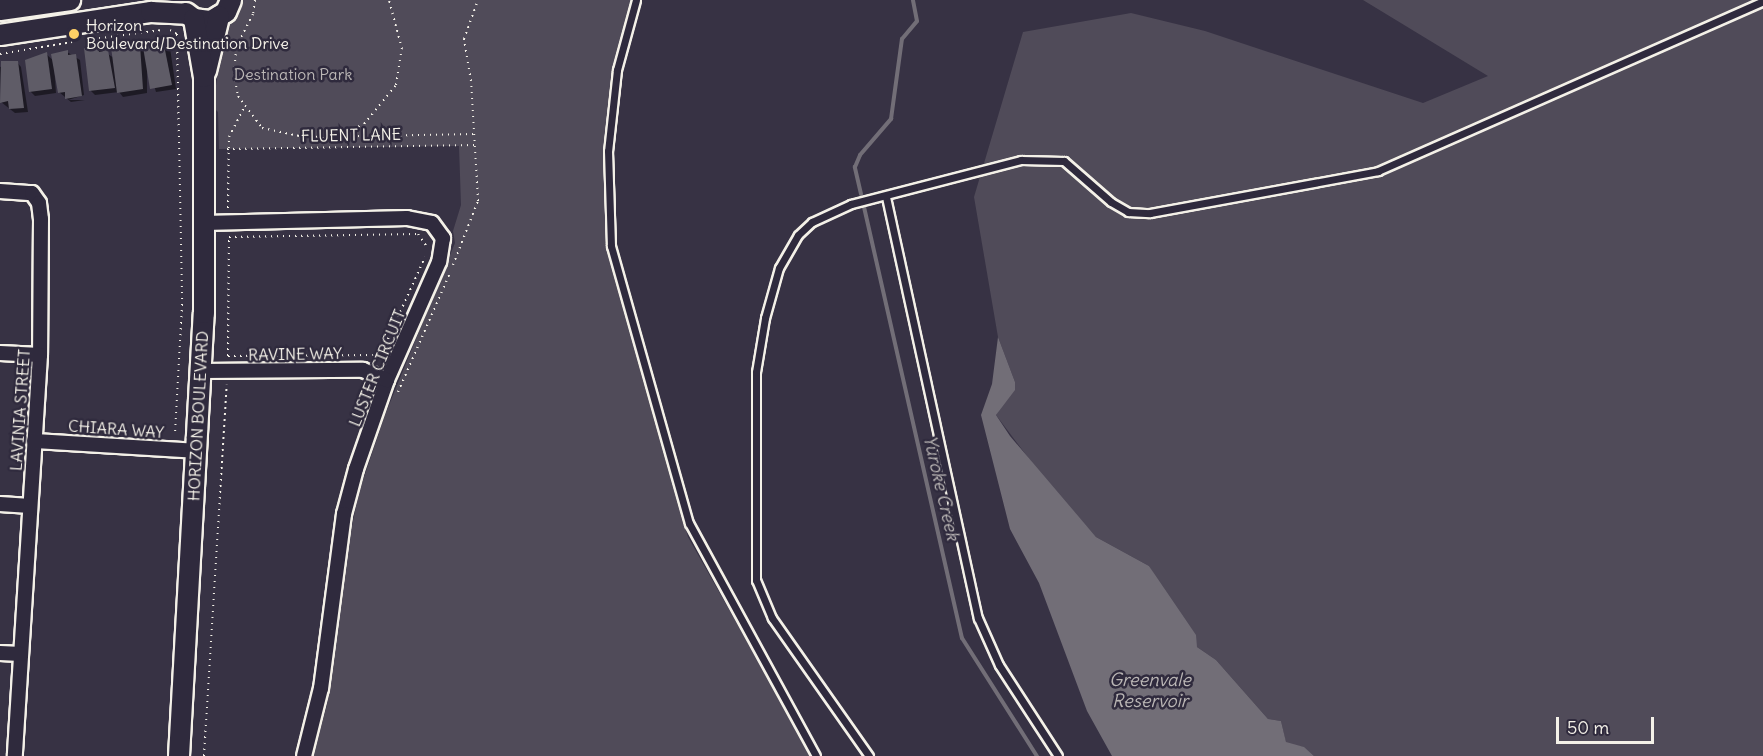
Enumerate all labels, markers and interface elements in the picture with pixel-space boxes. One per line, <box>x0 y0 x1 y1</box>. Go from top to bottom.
place label: Horizon Boulevard/Destination Drive <box>86 15 289 53</box>
marker: Horizon Boulevard/Destination Drive <box>67 27 81 41</box>
park label: Destination Park <box>234 64 352 84</box>
street label: FLUENT LANE <box>301 125 401 145</box>
street label: LUSTER CIRCUIT <box>345 307 409 429</box>
street label: HORIZON BOULEVARD <box>184 330 212 502</box>
street label: RAVINE WAY <box>248 344 342 364</box>
street label: LAVINIA STREET <box>6 348 34 472</box>
street label: CHIARA WAY <box>67 416 165 442</box>
water label: Yuroke Creek <box>918 433 964 543</box>
water label: Greenvale Reservoir <box>1109 670 1191 712</box>
scale bar <box>1559 705 1656 743</box>
text: 50 m <box>1567 716 1609 739</box>

